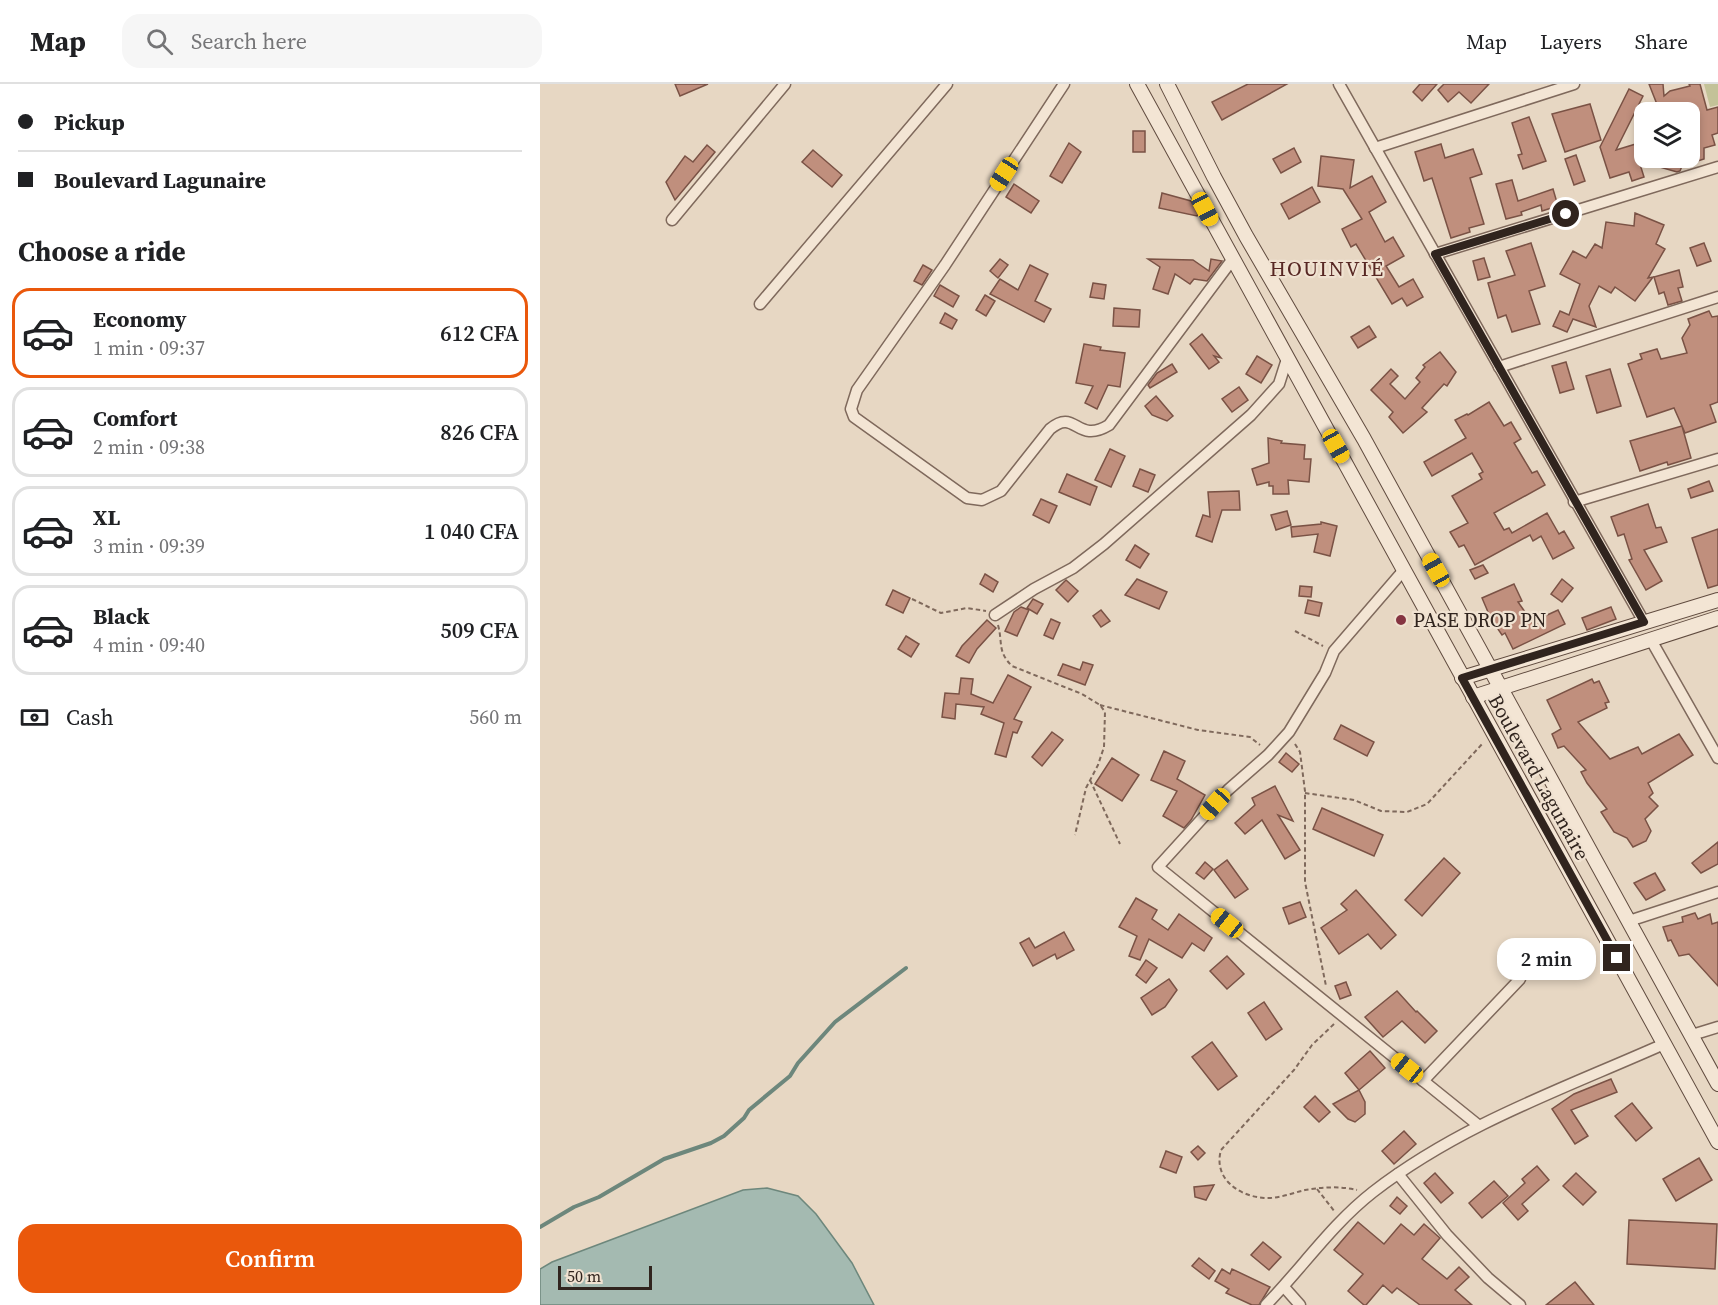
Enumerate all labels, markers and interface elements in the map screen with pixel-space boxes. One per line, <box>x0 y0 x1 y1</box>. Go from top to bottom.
search box <box>122 14 542 68</box>
text: Map <box>30 22 86 60</box>
icon: search <box>143 25 176 58</box>
text: Search here <box>191 26 307 56</box>
text: Map <box>1466 27 1507 56</box>
text: Layers <box>1540 27 1602 56</box>
text: Share <box>1635 27 1688 56</box>
map controls <box>1634 102 1700 168</box>
button: layers <box>1634 102 1700 168</box>
text: Pickup <box>54 107 125 137</box>
car <box>987 154 1021 194</box>
text: Boulevard Lagunaire <box>54 165 266 195</box>
car <box>1189 189 1221 229</box>
route start <box>1552 200 1579 227</box>
text: Choose a ride <box>18 233 186 270</box>
district label: HOUINVIÉ <box>1269 254 1385 283</box>
text: Economy <box>93 304 187 334</box>
icon: car <box>21 306 75 360</box>
text: 612 CFA <box>440 318 519 348</box>
text: 1 min · 09:37 <box>93 334 205 362</box>
text: Comfort <box>93 403 177 433</box>
icon: car <box>21 405 75 459</box>
text: 826 CFA <box>440 417 519 447</box>
car <box>1319 426 1353 466</box>
text: 2 min · 09:38 <box>93 433 205 461</box>
text: XL <box>93 502 120 532</box>
icon: car <box>21 504 75 558</box>
text: 1 040 CFA <box>424 516 519 546</box>
text: 3 min · 09:39 <box>93 532 205 560</box>
car <box>1419 550 1453 590</box>
text: Black <box>93 601 150 631</box>
icon: car <box>21 603 75 657</box>
place label: PASE DROP PN <box>1413 606 1546 634</box>
marker: PASE DROP PN <box>1394 613 1408 627</box>
text: 509 CFA <box>440 615 519 645</box>
text: 4 min · 09:40 <box>93 631 205 659</box>
street label: Boulevard Lagunaire <box>1482 689 1596 865</box>
icon: cash <box>18 701 51 734</box>
text: Cash <box>66 702 114 732</box>
text: 560 m <box>469 703 522 731</box>
car <box>1196 785 1234 823</box>
car <box>1207 905 1247 941</box>
callout: 2 min <box>1497 937 1596 979</box>
route end <box>1603 944 1630 971</box>
text: 2 min <box>1521 945 1572 973</box>
car <box>1387 1050 1427 1086</box>
button: Confirm <box>18 1224 522 1293</box>
scale bar <box>558 1263 652 1290</box>
text: 50 m <box>567 1265 601 1287</box>

